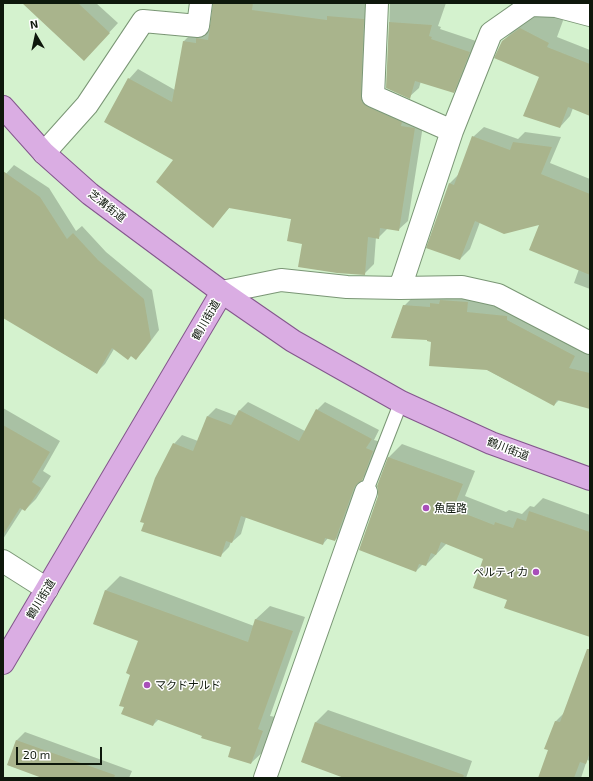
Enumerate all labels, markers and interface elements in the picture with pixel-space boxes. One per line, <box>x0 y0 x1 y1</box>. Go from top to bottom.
north arrow <box>16 16 56 56</box>
text: N <box>29 17 39 31</box>
street label: 芝溝街道 <box>86 187 128 225</box>
street label: 鶴川街道 <box>189 298 223 342</box>
street label: 鶴川街道 <box>485 435 531 463</box>
place label: 魚屋路 <box>434 501 467 515</box>
marker: 魚屋路 <box>421 503 431 513</box>
place label: ペルティカ <box>473 565 528 579</box>
marker: ペルティカ <box>531 567 541 577</box>
street label: 鶴川街道 <box>24 577 58 621</box>
place label: マクドナルド <box>155 678 221 692</box>
marker: マクドナルド <box>142 680 152 690</box>
scale bar <box>18 739 104 765</box>
text: 20 m <box>23 747 50 761</box>

